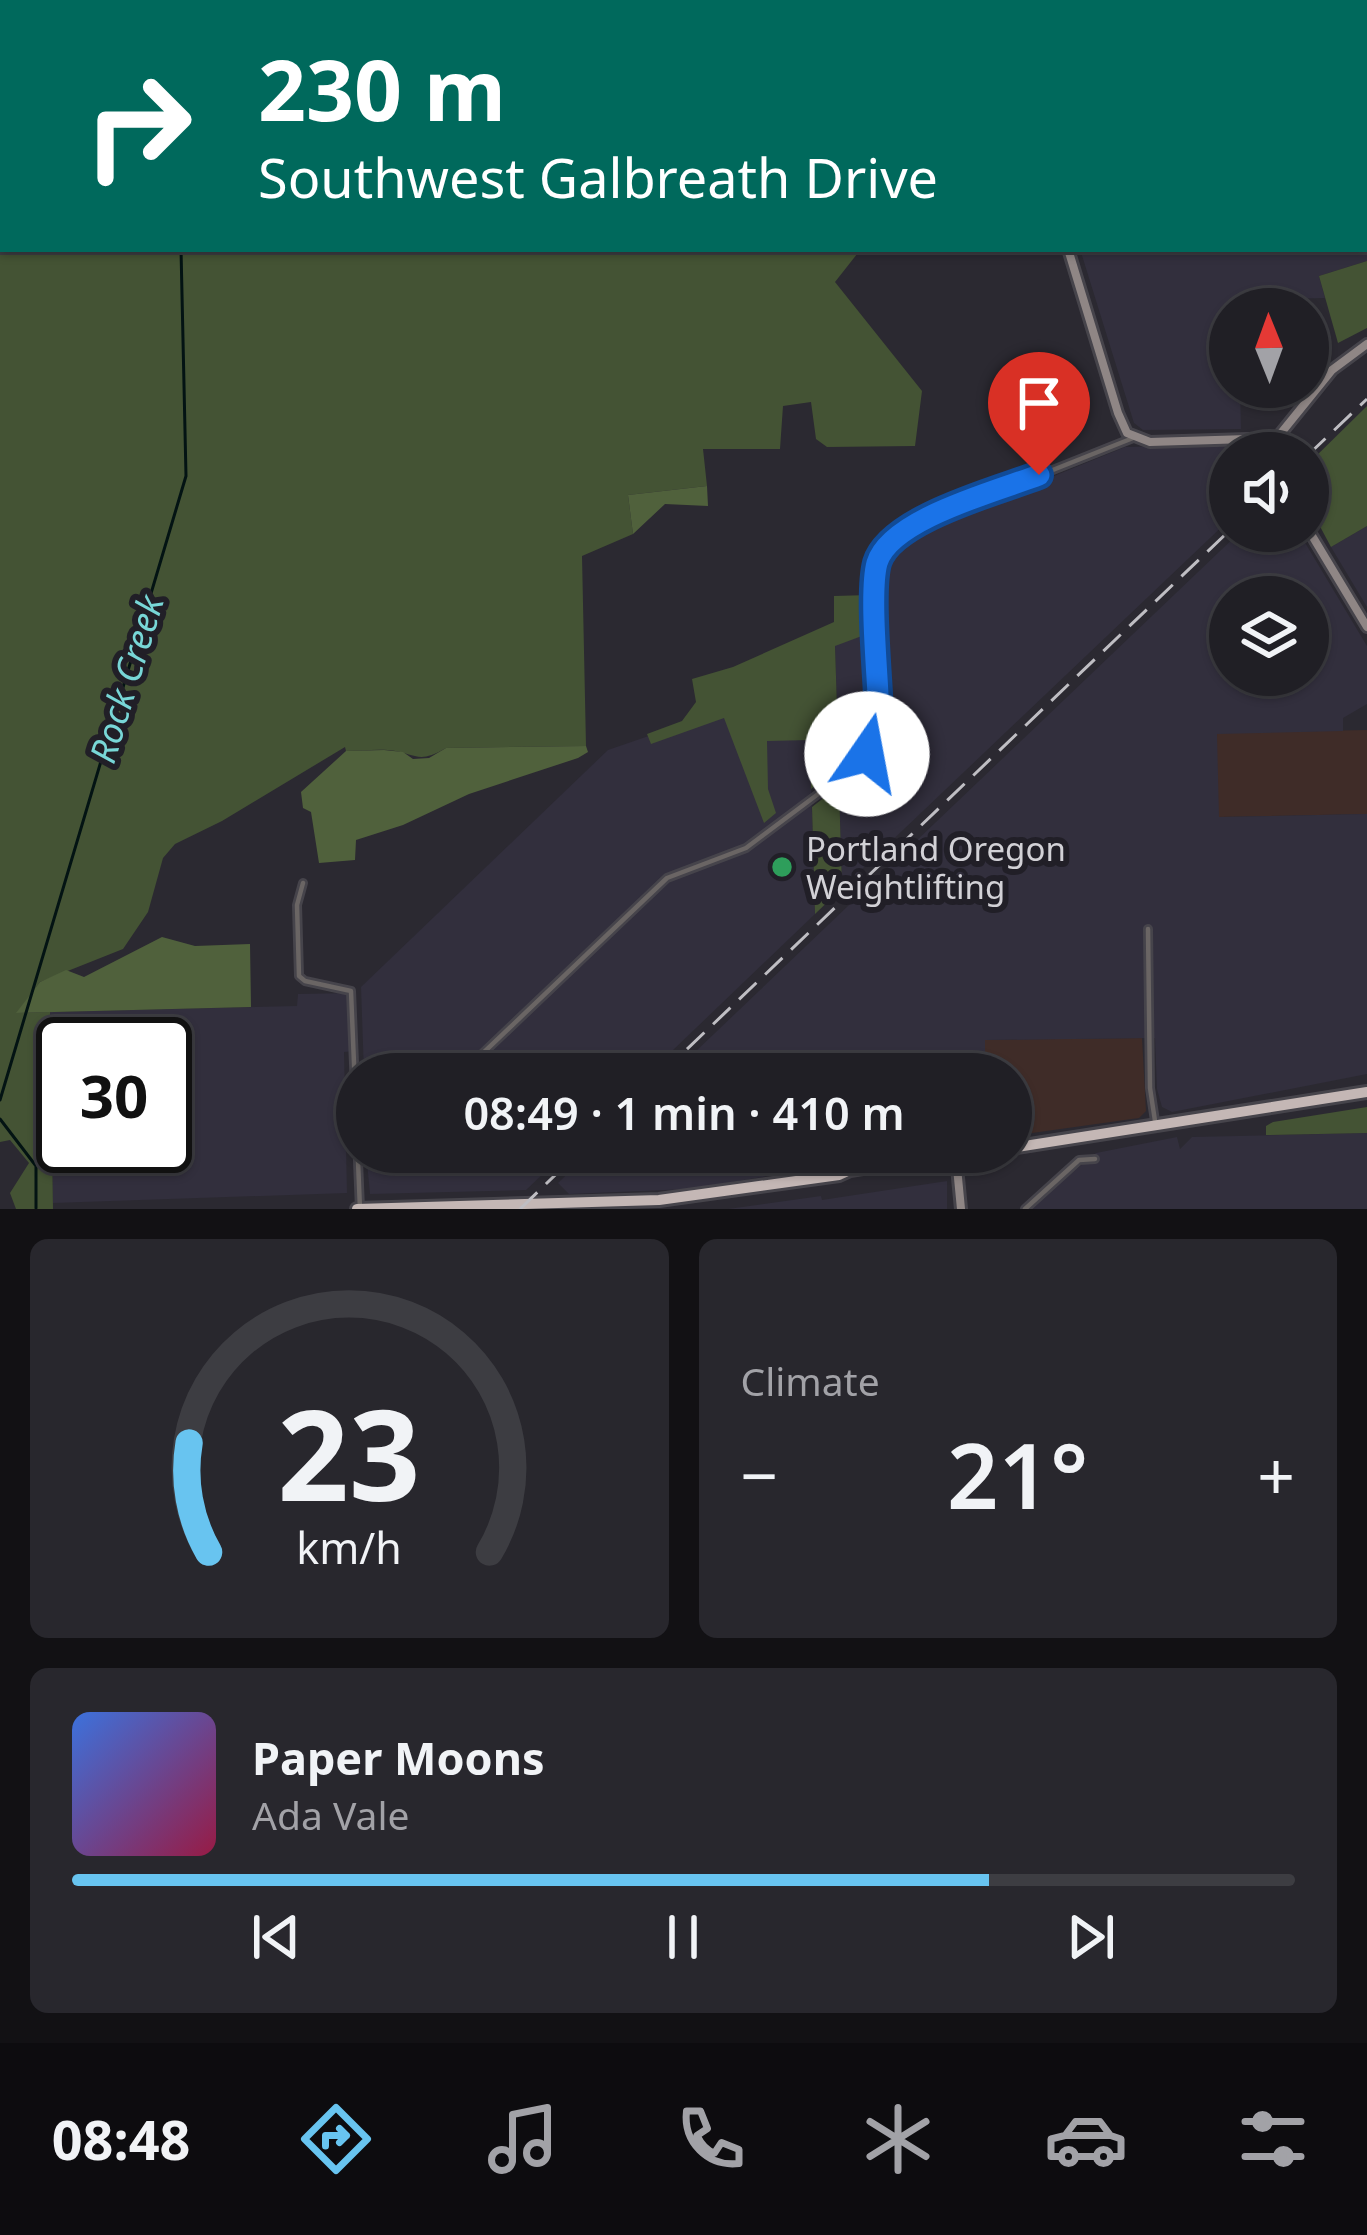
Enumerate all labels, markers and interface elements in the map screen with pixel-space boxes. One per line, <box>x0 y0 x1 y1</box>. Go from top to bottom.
text: 230 m <box>258 31 506 146</box>
icon: right <box>60 48 216 204</box>
text: Southwest Galbreath Drive <box>258 140 938 214</box>
north arrow <box>1209 288 1329 408</box>
map controls <box>1209 288 1329 696</box>
pin <box>988 352 1090 475</box>
icon: arrive <box>1006 370 1072 436</box>
button: sound <box>1209 432 1329 552</box>
button: layers <box>1209 576 1329 696</box>
water label: Rock Creek <box>77 588 175 769</box>
position arrow <box>804 691 930 817</box>
place label: Portland Oregon Weightlifting <box>806 826 1066 909</box>
marker: Portland Oregon Weightlifting <box>769 854 795 880</box>
speed limit sign: 30 <box>36 1017 192 1173</box>
text: 08:49 · 1 min · 410 m <box>463 1082 905 1143</box>
text: Climate <box>741 1354 880 1407</box>
text: 23 <box>278 1368 421 1538</box>
text: 21° <box>947 1413 1088 1535</box>
text: − <box>741 1429 778 1519</box>
text: + <box>1257 1429 1295 1519</box>
text: km/h <box>297 1517 402 1576</box>
text: Paper Moons <box>252 1727 545 1788</box>
text: Ada Vale <box>252 1788 409 1841</box>
icon: previous <box>243 1904 309 1970</box>
icon: pause <box>650 1904 716 1970</box>
icon: next <box>1058 1904 1124 1970</box>
icon: directions <box>294 2097 378 2181</box>
icon: music <box>481 2097 565 2181</box>
icon: phone <box>669 2097 753 2181</box>
icon: climate <box>856 2097 940 2181</box>
icon: car <box>1044 2097 1128 2181</box>
icon: filters <box>1231 2097 1315 2181</box>
text: 08:48 <box>52 2102 190 2176</box>

